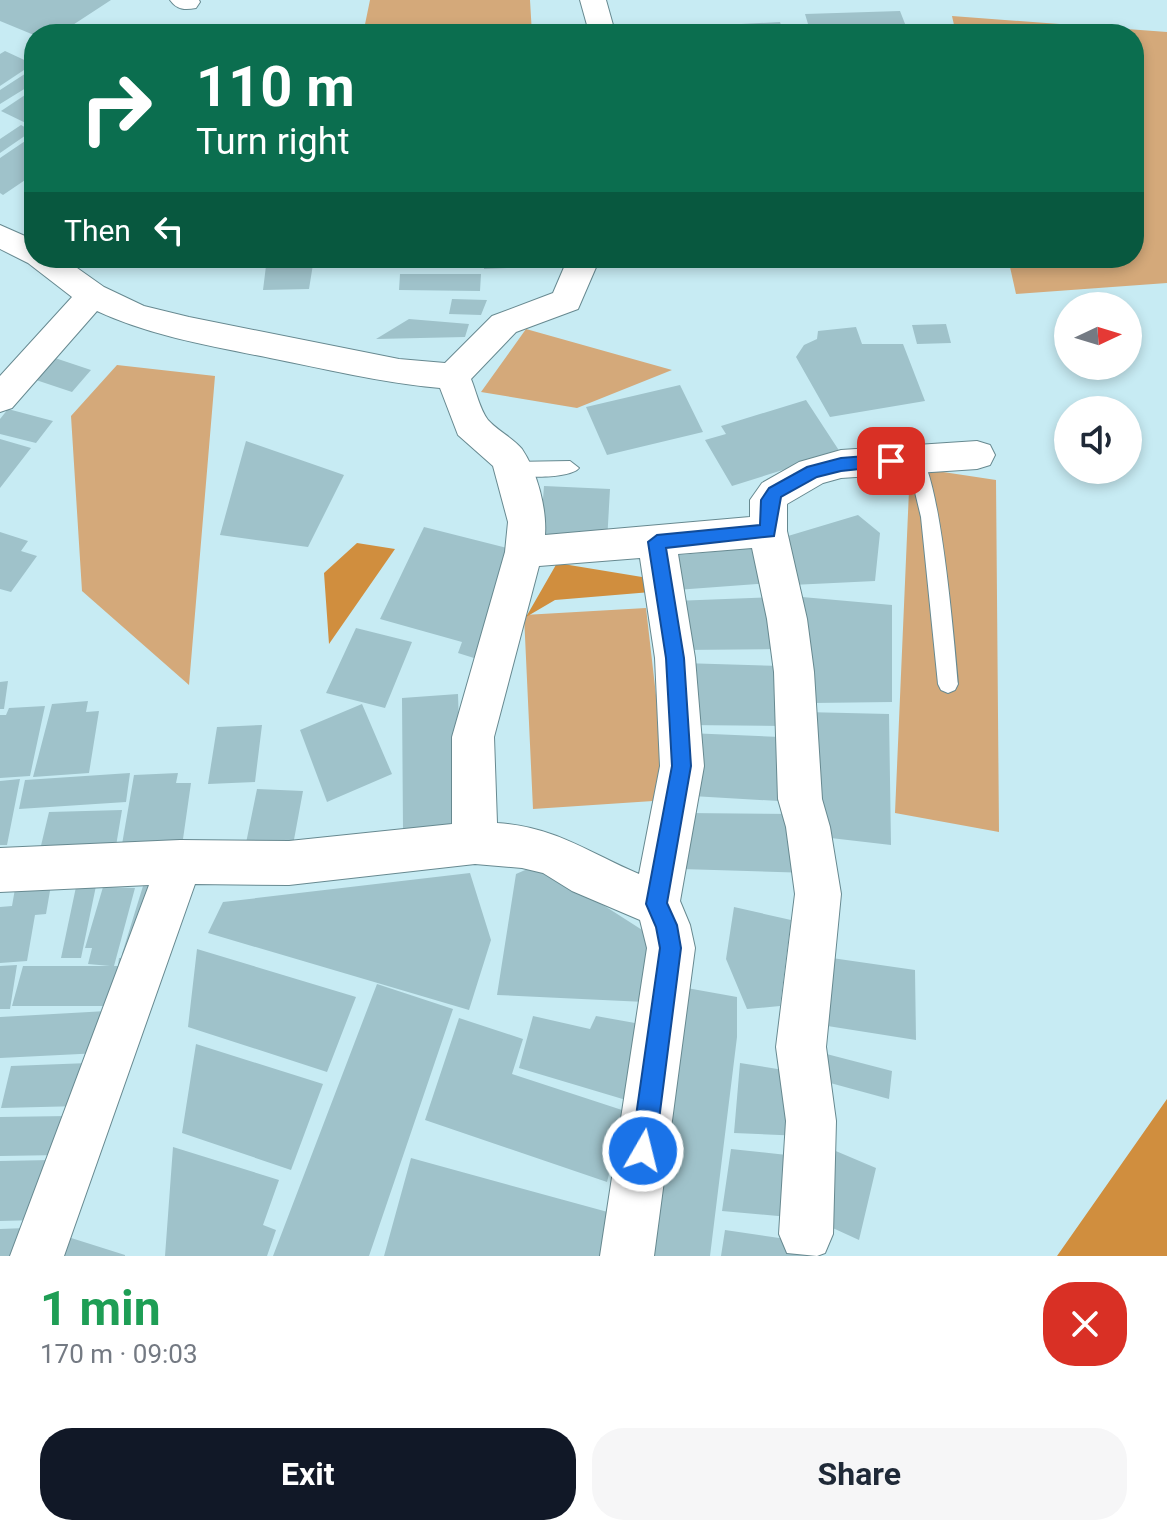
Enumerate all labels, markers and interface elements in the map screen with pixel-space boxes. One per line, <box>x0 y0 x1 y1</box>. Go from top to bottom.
text: 110 m <box>196 54 355 120</box>
icon: right <box>64 56 168 160</box>
text: Turn right <box>196 121 349 163</box>
icon: left <box>147 208 191 252</box>
text: Then <box>64 213 131 248</box>
north arrow <box>1054 292 1142 380</box>
map controls <box>1054 292 1142 484</box>
button: sound <box>1054 396 1142 484</box>
pin <box>857 427 925 495</box>
icon: arrive <box>869 439 913 483</box>
position arrow <box>601 1109 685 1193</box>
text: 1 min <box>40 1280 161 1337</box>
button: close <box>1043 1282 1127 1366</box>
text: 170 m · 09:03 <box>40 1339 198 1369</box>
button: Exit <box>40 1428 576 1520</box>
button: Share <box>592 1428 1127 1520</box>

